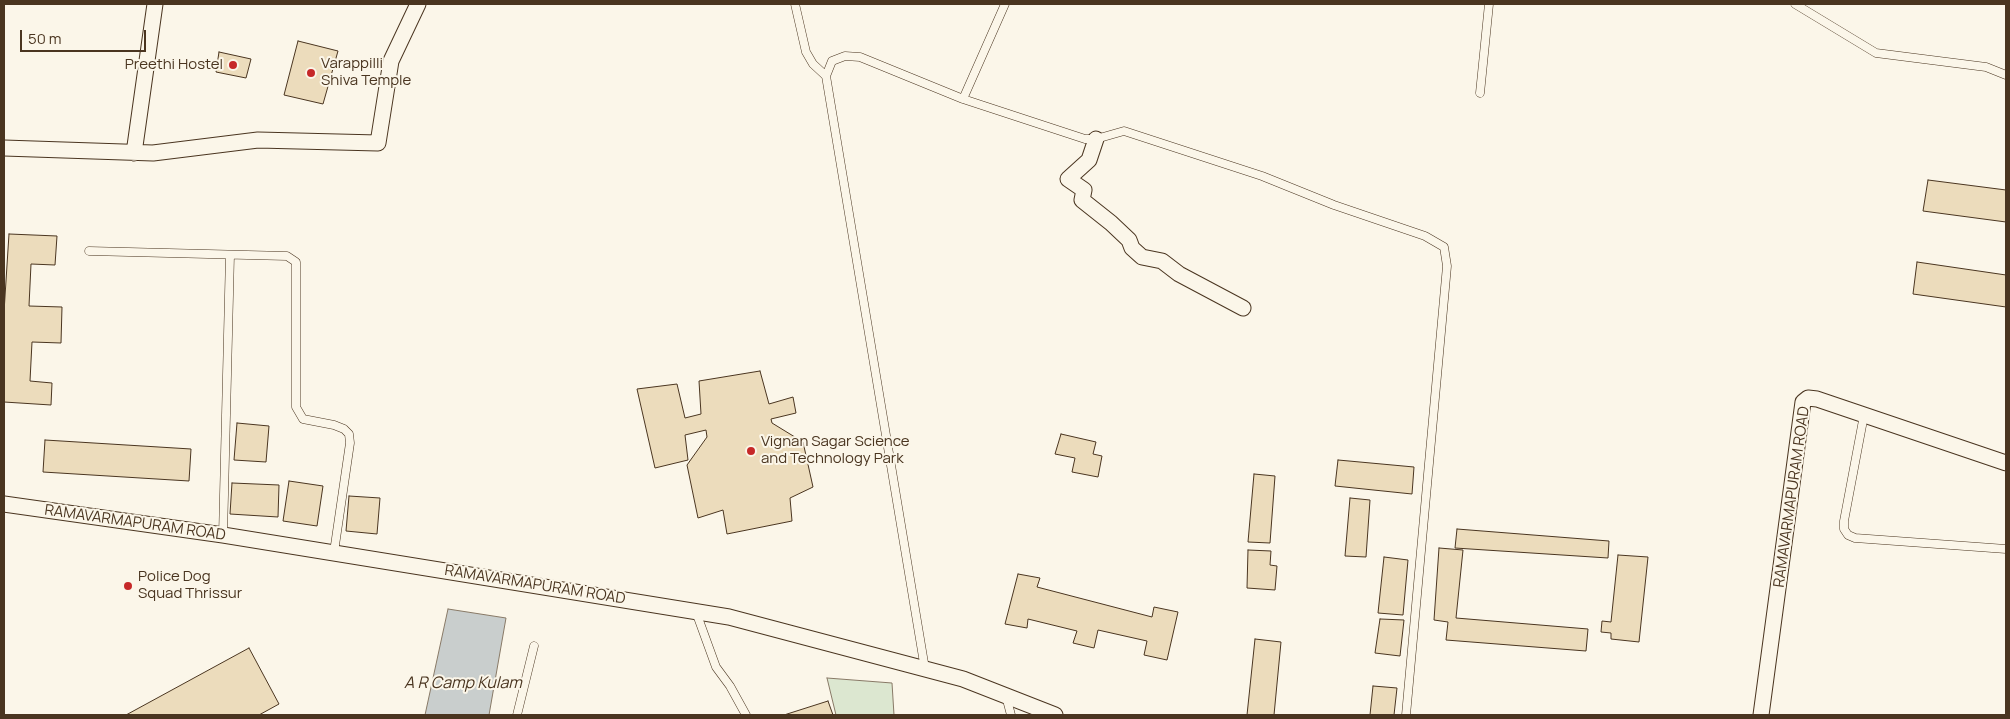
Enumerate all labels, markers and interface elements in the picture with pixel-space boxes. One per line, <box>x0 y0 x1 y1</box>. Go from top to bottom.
scale bar <box>22 20 149 52</box>
text: 50 m <box>28 28 62 49</box>
place label: Varappilli Shiva Temple <box>321 55 411 90</box>
place label: Preethi Hostel <box>125 56 223 74</box>
marker: Preethi Hostel <box>227 59 239 71</box>
marker: Varappilli Shiva Temple <box>305 67 317 79</box>
street label: RAMAVARMAPURAM ROAD <box>1770 405 1814 589</box>
place label: Vignan Sagar Science and Technology Park <box>761 433 910 468</box>
marker: Vignan Sagar Science and Technology Park <box>745 445 757 457</box>
street label: RAMAVARMAPURAM ROAD <box>43 501 227 545</box>
street label: RAMAVARMAPURAM ROAD <box>443 562 627 608</box>
place label: Police Dog Squad Thrissur <box>138 568 242 603</box>
marker: Police Dog Squad Thrissur <box>122 580 134 592</box>
water label: A R Camp Kulam <box>404 674 522 694</box>

